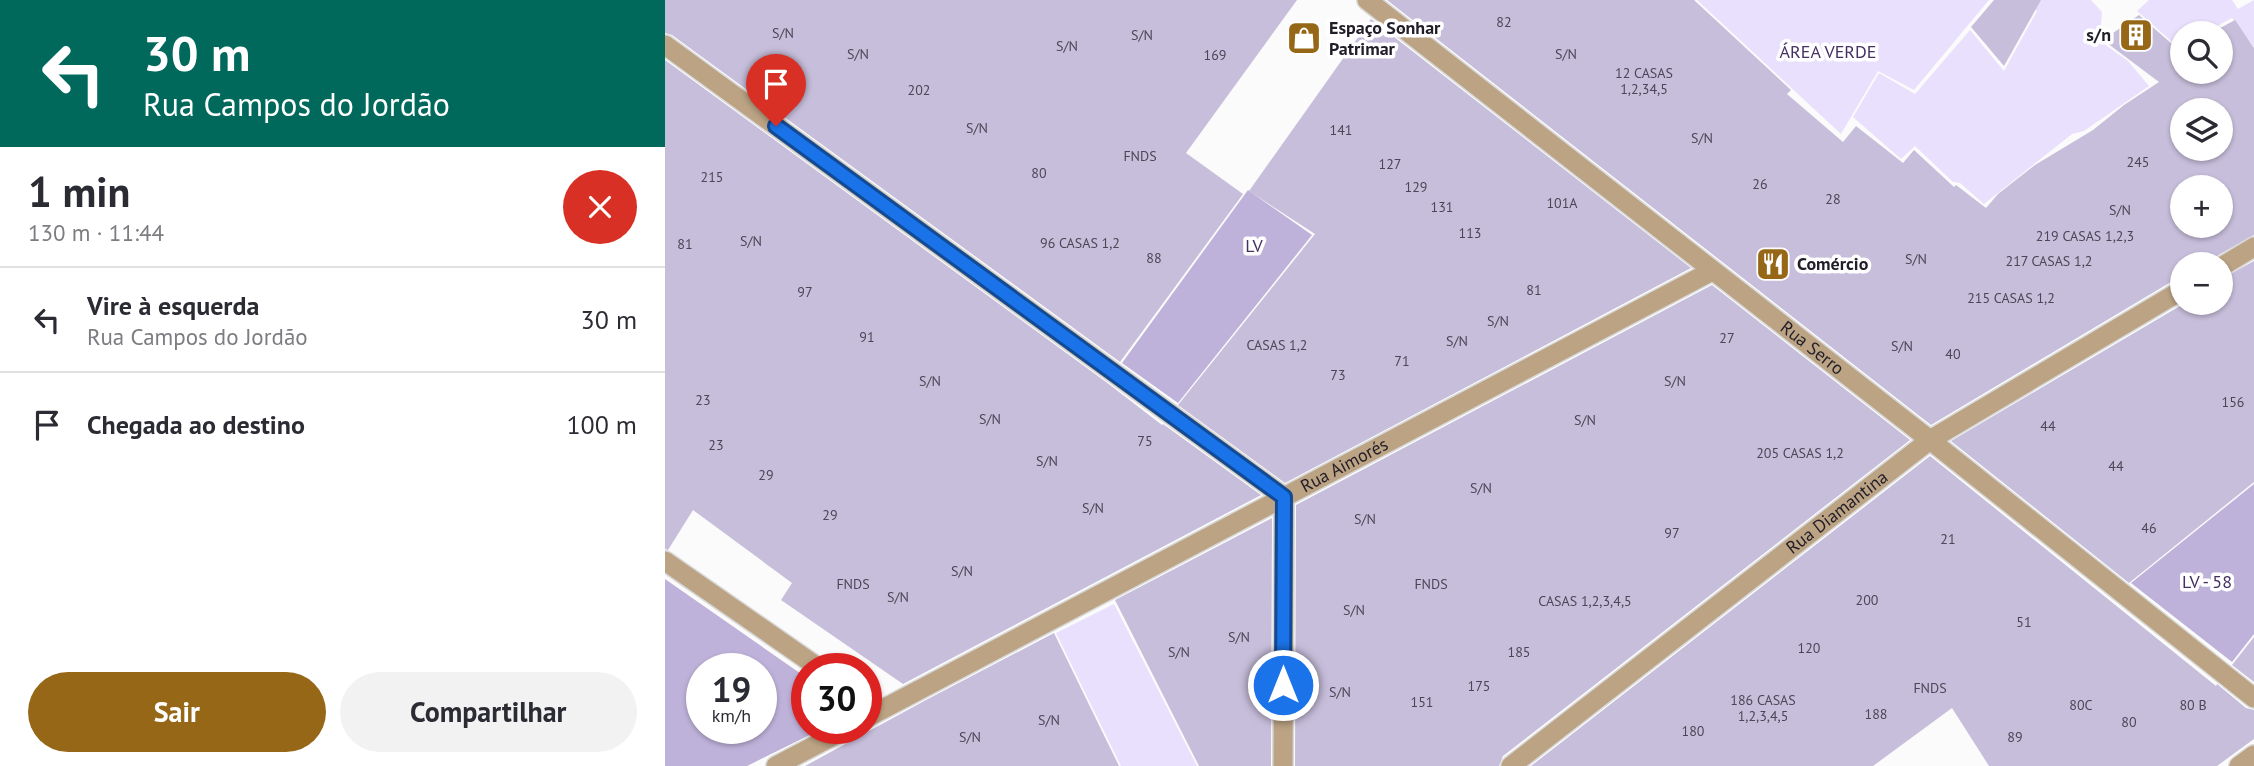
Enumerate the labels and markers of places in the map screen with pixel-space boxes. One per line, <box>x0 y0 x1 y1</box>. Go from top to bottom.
place label: Espaço Sonhar Patrimar <box>1329 16 1441 60</box>
building icon: s/n <box>2117 16 2155 54</box>
shop icon: Espaço Sonhar Patrimar <box>1285 19 1323 57</box>
place label: s/n <box>2086 23 2111 46</box>
pin <box>746 54 806 126</box>
restaurant icon: Comércio <box>1754 245 1792 283</box>
place label: Comércio <box>1797 252 1869 275</box>

